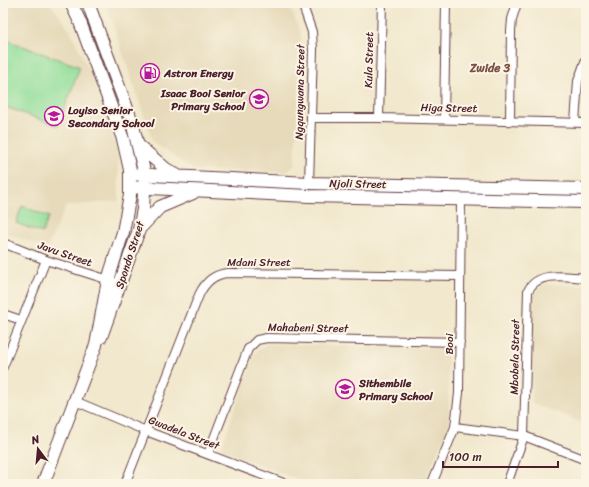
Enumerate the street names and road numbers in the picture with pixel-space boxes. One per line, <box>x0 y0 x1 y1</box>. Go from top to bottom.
street label: Kula Street <box>359 32 379 88</box>
street label: Ngqungwana Street <box>290 44 310 140</box>
street label: Higa Street <box>420 98 478 118</box>
street label: Njoli Street <box>329 174 387 194</box>
street label: Spondo Street <box>110 218 150 291</box>
street label: Javu Street <box>34 235 95 272</box>
street label: Mdani Street <box>227 253 291 272</box>
street label: Mahabeni Street <box>268 318 349 338</box>
street label: Mbobela Street <box>505 318 525 395</box>
street label: Booi <box>440 332 459 355</box>
street label: Gwadela Street <box>146 411 223 455</box>

